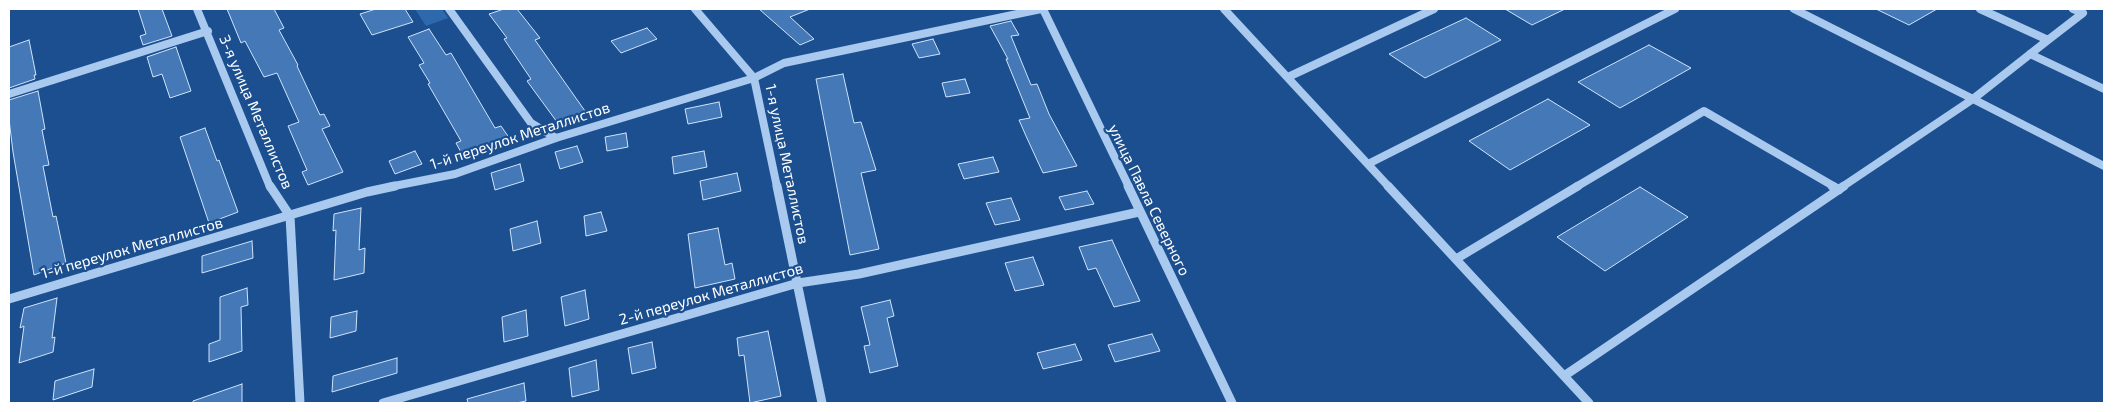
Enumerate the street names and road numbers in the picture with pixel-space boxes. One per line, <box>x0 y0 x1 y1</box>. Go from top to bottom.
street label: 3-я улица Металлистов <box>215 32 297 192</box>
street label: 1-я улица Металлистов <box>761 82 813 246</box>
street label: 1-й переулок Металлистов <box>428 98 612 174</box>
street label: улица Павла Северного <box>1104 121 1194 279</box>
street label: 1-й переулок Металлистов <box>39 213 225 283</box>
street label: 2-й переулок Металлистов <box>617 259 805 329</box>

